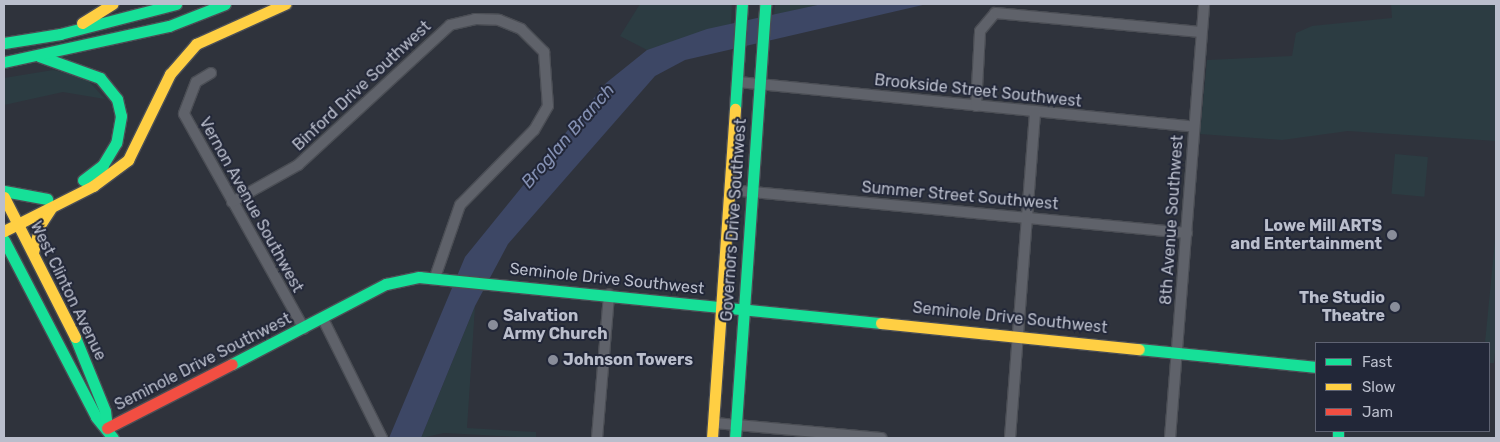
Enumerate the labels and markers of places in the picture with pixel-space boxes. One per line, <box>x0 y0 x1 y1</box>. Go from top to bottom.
place label: Lowe Mill ARTS and Entertainment <box>1230 216 1382 254</box>
marker: Lowe Mill ARTS and Entertainment <box>1386 229 1398 241</box>
place label: The Studio Theatre <box>1299 288 1385 326</box>
marker: The Studio Theatre <box>1389 301 1401 313</box>
place label: Salvation Army Church <box>503 306 608 344</box>
marker: Salvation Army Church <box>487 319 499 331</box>
place label: Johnson Towers <box>563 350 693 370</box>
marker: Johnson Towers <box>547 354 559 366</box>

